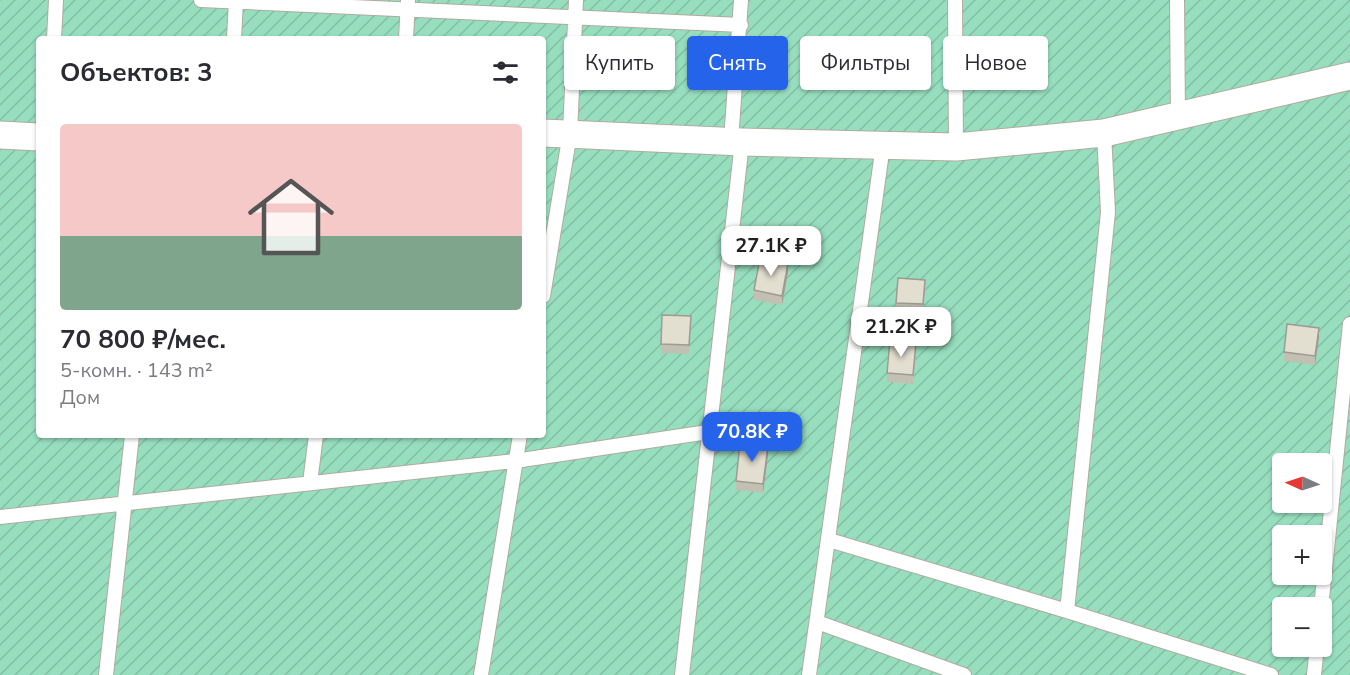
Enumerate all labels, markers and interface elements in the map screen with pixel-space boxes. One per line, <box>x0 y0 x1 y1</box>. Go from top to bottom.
chip: Купить <box>564 36 675 90</box>
chip: Снять <box>687 36 788 90</box>
chip: Фильтры <box>800 36 931 90</box>
chip: Новое <box>943 36 1048 90</box>
text: Объектов: 3 <box>60 55 213 90</box>
icon: filters <box>489 56 522 89</box>
icon: home <box>237 163 345 271</box>
pin: 27.1K ₽ <box>716 226 826 277</box>
text: 27.1K ₽ <box>735 232 807 259</box>
pin: 21.2K ₽ <box>846 307 956 358</box>
text: 21.2K ₽ <box>865 313 937 340</box>
text: 70 800 ₽/мес. <box>60 322 226 357</box>
text: 5-комн. · 143 m² <box>60 357 213 384</box>
text: Дом <box>60 384 100 411</box>
pin: 70.8K ₽ <box>697 412 807 463</box>
text: 70.8K ₽ <box>716 418 788 445</box>
north arrow <box>1272 453 1332 513</box>
map controls <box>1272 453 1332 657</box>
button: + <box>1272 525 1332 585</box>
button: − <box>1272 597 1332 657</box>

